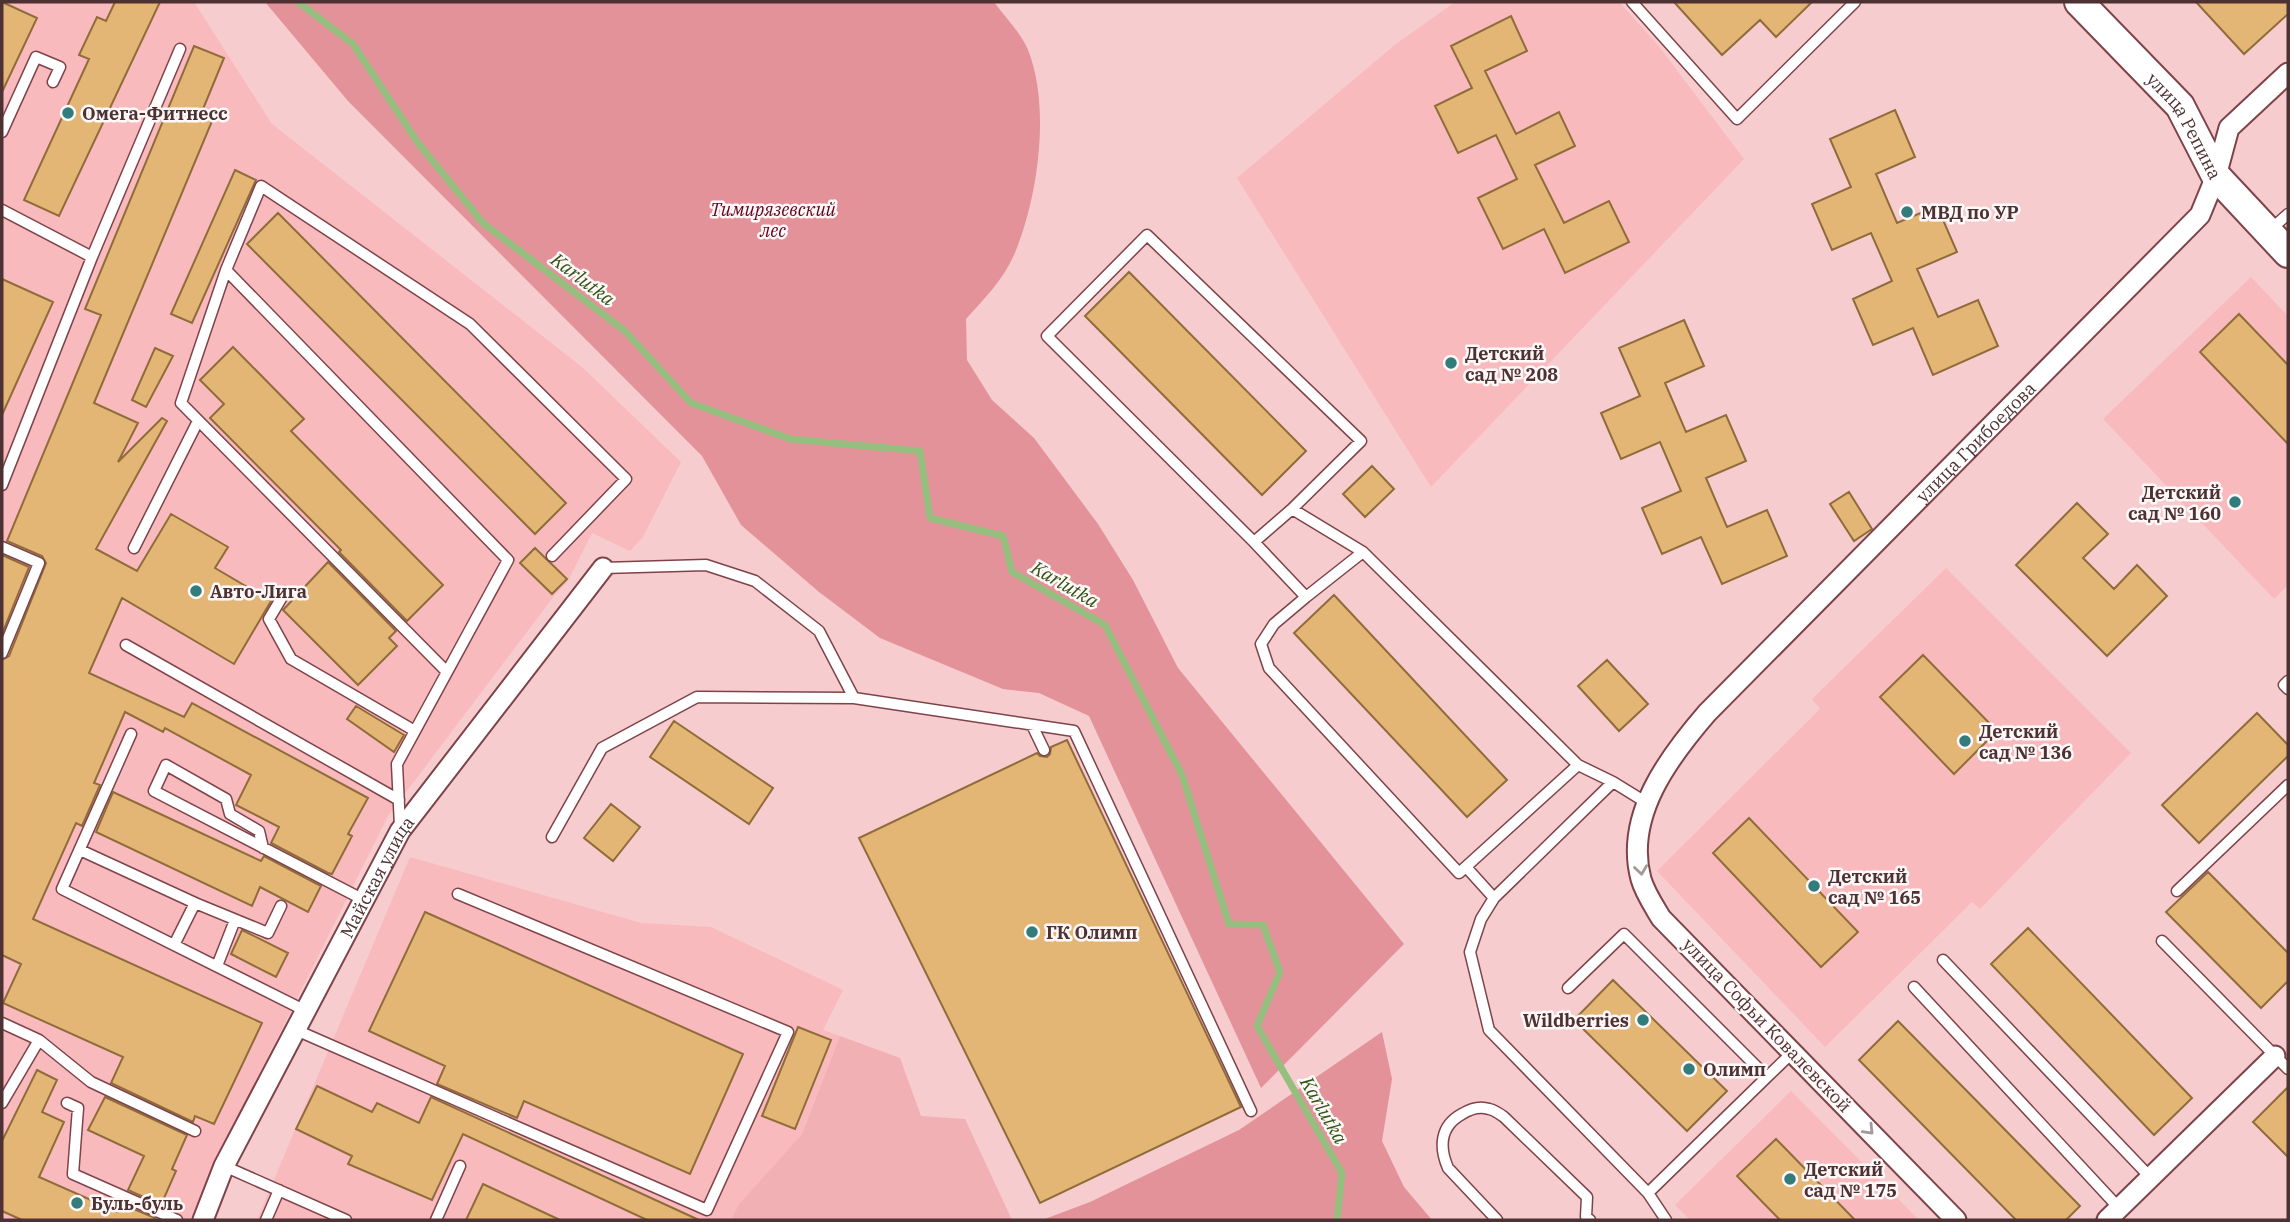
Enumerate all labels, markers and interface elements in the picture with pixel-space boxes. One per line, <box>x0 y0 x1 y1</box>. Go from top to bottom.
street label: улица Репина <box>2142 67 2227 183</box>
place label: Омега-Фитнесс <box>82 102 228 125</box>
marker: Омега-Фитнесс <box>60 105 76 121</box>
park label: Тимирязевский лес <box>710 198 837 242</box>
place label: МВД по УР <box>1921 201 2019 224</box>
marker: МВД по УР <box>1899 204 1915 220</box>
water label: Karlutka <box>546 247 620 311</box>
place label: Детский сад № 208 <box>1465 342 1558 386</box>
marker: Детский сад № 208 <box>1443 355 1459 371</box>
street label: улица Грибоедова <box>1911 376 2040 507</box>
place label: Детский сад № 160 <box>2128 481 2221 525</box>
marker: Детский сад № 160 <box>2227 494 2243 510</box>
water label: Karlutka <box>1026 555 1103 613</box>
place label: Авто-Лига <box>210 580 307 603</box>
marker: Авто-Лига <box>188 583 204 599</box>
place label: Детский сад № 136 <box>1979 720 2072 764</box>
marker: Детский сад № 136 <box>1957 733 1973 749</box>
street label: Майская улица <box>335 811 419 942</box>
one-way arrow <box>1633 864 1648 876</box>
place label: Детский сад № 165 <box>1828 865 1921 909</box>
marker: Детский сад № 165 <box>1806 878 1822 894</box>
place label: ГК Олимп <box>1046 921 1138 944</box>
marker: ГК Олимп <box>1024 924 1040 940</box>
street label: улица Софьи Ковалевской <box>1678 933 1856 1117</box>
place label: Wildberries <box>1523 1009 1629 1032</box>
marker: Wildberries <box>1635 1012 1651 1028</box>
place label: Олимп <box>1703 1058 1766 1081</box>
marker: Олимп <box>1681 1061 1697 1077</box>
water label: Karlutka <box>1295 1071 1353 1148</box>
one-way arrow <box>1860 1122 1873 1135</box>
place label: Детский сад № 175 <box>1804 1158 1897 1202</box>
marker: Детский сад № 175 <box>1782 1171 1798 1187</box>
place label: Буль-буль <box>91 1192 183 1215</box>
marker: Буль-буль <box>69 1195 85 1211</box>

